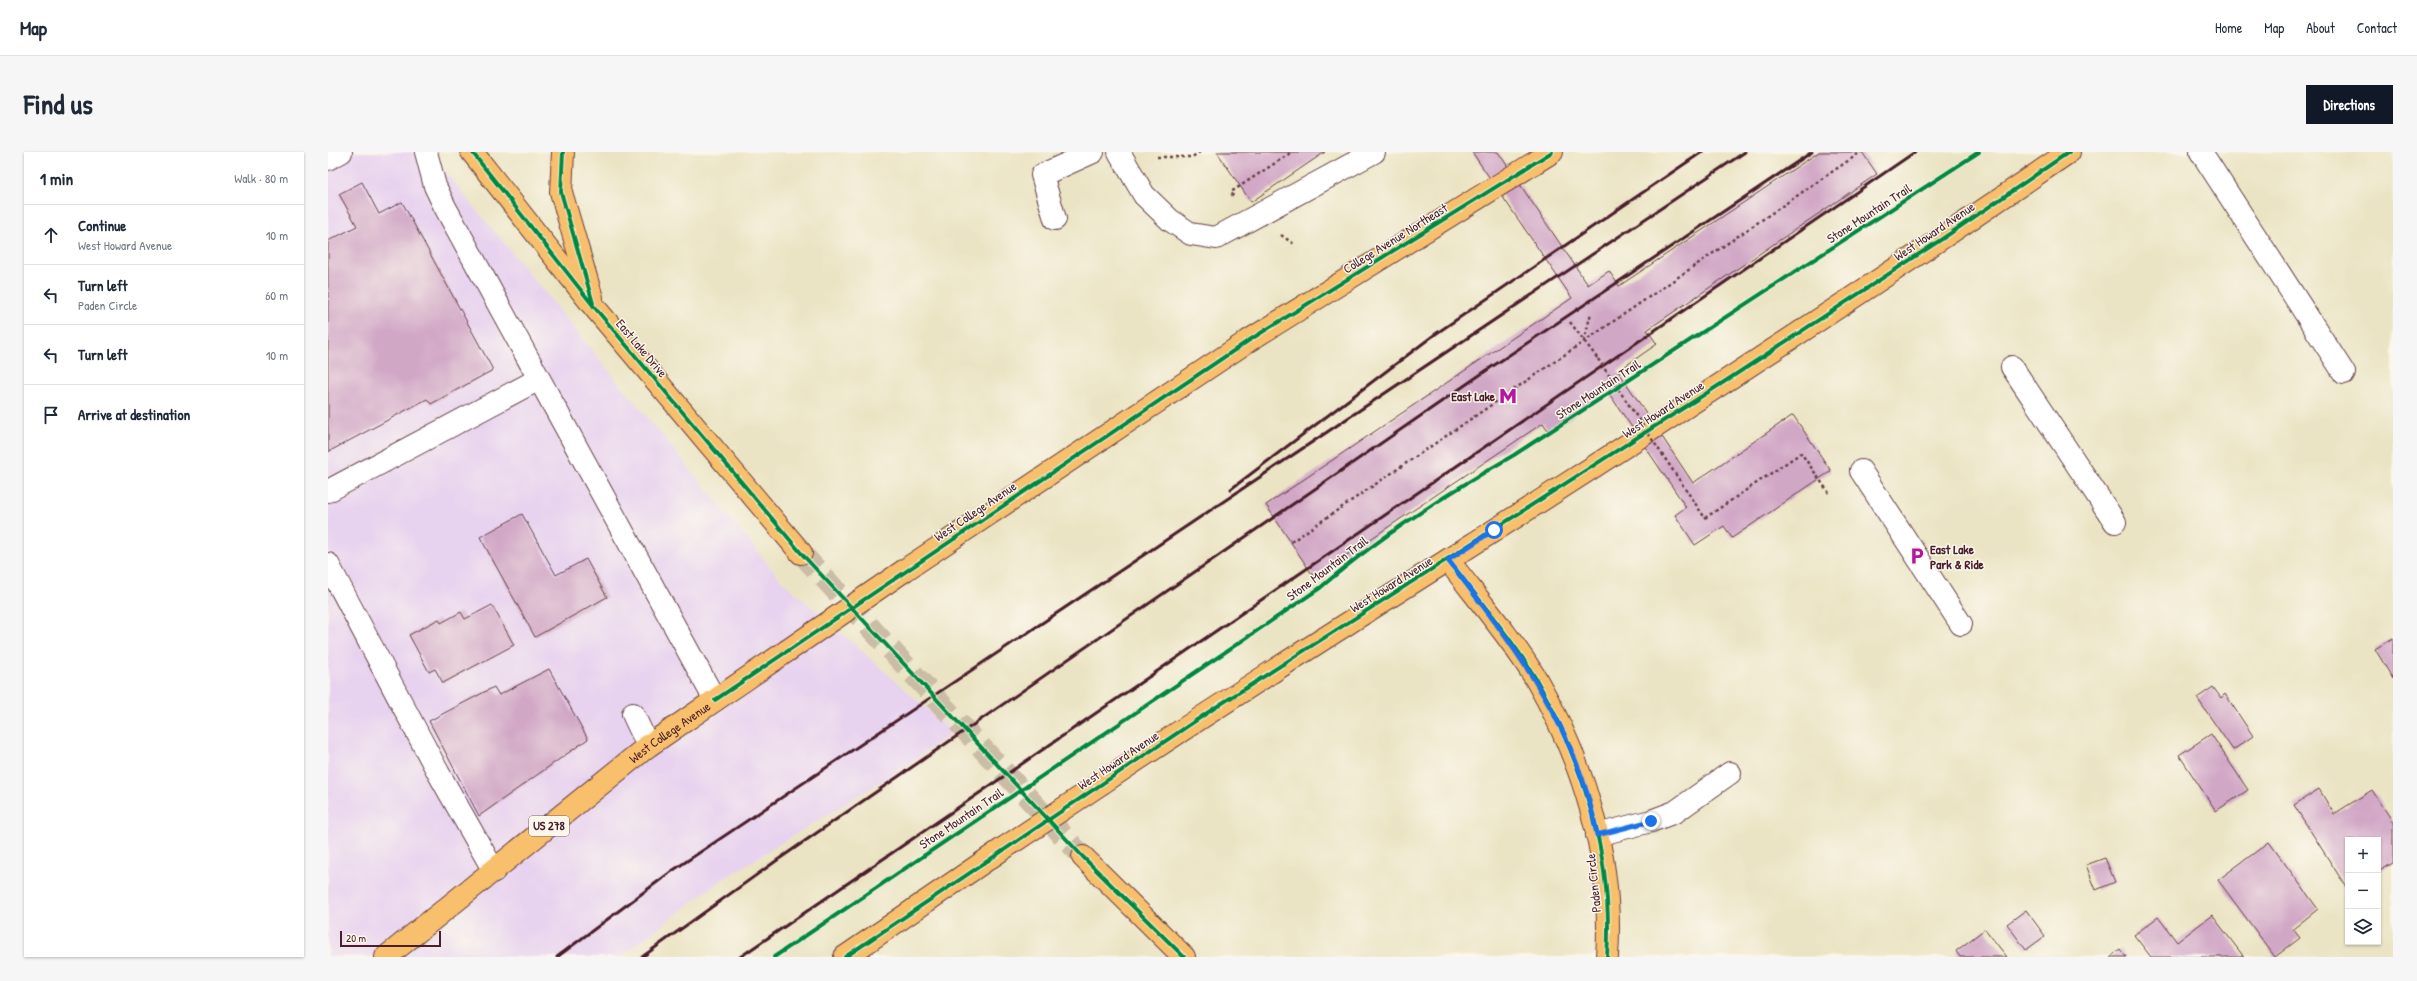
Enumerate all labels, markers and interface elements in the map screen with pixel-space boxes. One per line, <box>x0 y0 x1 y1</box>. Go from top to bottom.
text: Map <box>20 15 47 41</box>
text: Home <box>2215 18 2242 37</box>
text: Map <box>2264 18 2284 37</box>
text: About <box>2306 18 2335 37</box>
text: Contact <box>2357 18 2397 37</box>
text: Find us <box>24 85 93 123</box>
button: Directions <box>2306 85 2393 124</box>
text: 1 min <box>40 167 73 190</box>
text: Walk · 80 m <box>234 169 288 187</box>
street label: Stone Mountain Trail <box>1823 179 1915 247</box>
street label: West Howard Avenue <box>1890 197 1978 265</box>
street label: College Avenue Northeast <box>1339 198 1451 277</box>
text: Continue <box>78 215 126 236</box>
icon: ahead <box>40 224 62 246</box>
text: 10 m <box>266 226 288 244</box>
text: West Howard Avenue <box>78 236 172 254</box>
text: Turn left <box>78 275 128 296</box>
icon: left <box>40 284 62 306</box>
text: 60 m <box>265 286 288 304</box>
text: Paden Circle <box>78 296 137 314</box>
street label: East Lake Drive <box>612 315 672 381</box>
icon: left <box>40 344 62 366</box>
text: Turn left <box>78 344 128 365</box>
text: 10 m <box>266 346 288 364</box>
street label: Stone Mountain Trail <box>1552 355 1644 423</box>
street label: West Howard Avenue <box>1619 376 1707 442</box>
metro station icon: East Lake <box>1498 386 1518 406</box>
place label: East Lake <box>1451 387 1496 405</box>
icon: arrive <box>40 404 62 426</box>
text: Arrive at destination <box>78 404 190 425</box>
street label: West College Avenue <box>930 477 1020 545</box>
route start <box>1485 521 1503 539</box>
street label: Stone Mountain Trail <box>1283 531 1372 605</box>
place label: East Lake Park & Ride <box>1930 540 1985 573</box>
parking icon: East Lake Park & Ride <box>1907 546 1927 566</box>
street label: West Howard Avenue <box>1346 551 1436 617</box>
street label: West College Avenue <box>625 697 714 767</box>
street label: West Howard Avenue <box>1074 726 1162 794</box>
street label: Stone Mountain Trail <box>915 783 1007 853</box>
route end <box>1642 812 1660 830</box>
road number: US 278 <box>529 816 569 836</box>
map controls <box>2345 837 2381 945</box>
button: + <box>2345 837 2381 873</box>
street label: Paden Circle <box>1581 853 1605 913</box>
button: − <box>2345 873 2381 909</box>
button: layers <box>2345 909 2381 945</box>
scale bar <box>340 929 441 948</box>
text: 20 m <box>346 931 366 945</box>

